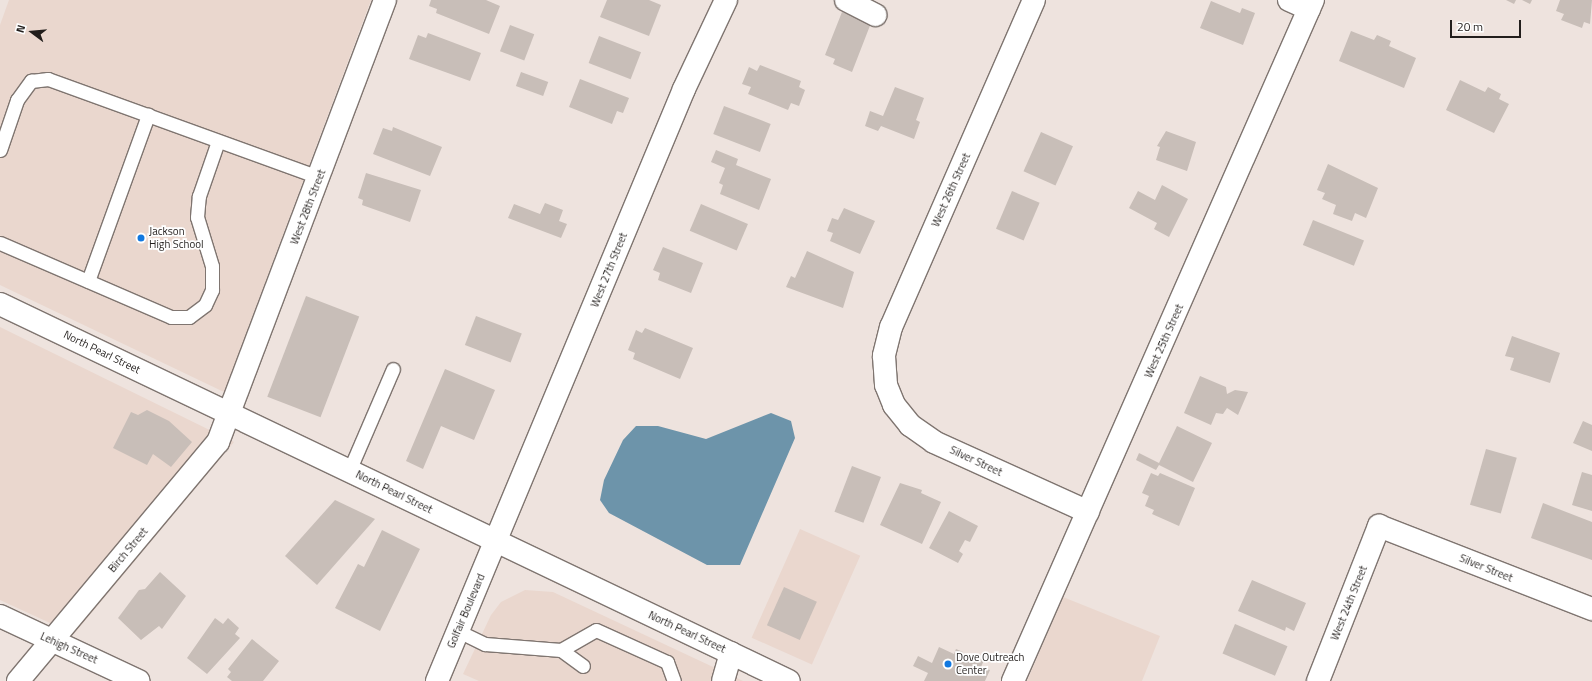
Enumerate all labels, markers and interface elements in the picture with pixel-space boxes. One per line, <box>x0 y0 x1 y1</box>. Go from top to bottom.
north arrow <box>12 12 52 52</box>
scale bar <box>1452 12 1523 38</box>
text: 20 m <box>1457 17 1483 36</box>
text: N <box>12 23 29 35</box>
street label: West 26th Street <box>929 151 973 229</box>
street label: West 28th Street <box>288 168 328 246</box>
place label: Jackson High School <box>149 225 204 251</box>
street label: West 27th Street <box>588 231 630 309</box>
marker: Jackson High School <box>136 233 146 243</box>
street label: West 25th Street <box>1142 302 1186 380</box>
street label: North Pearl Street <box>61 328 143 376</box>
street label: Silver Street <box>948 443 1004 479</box>
street label: North Pearl Street <box>353 468 435 516</box>
street label: Birch Street <box>105 525 151 575</box>
street label: Silver Street <box>1457 551 1515 585</box>
street label: West 24th Street <box>1328 564 1370 642</box>
street label: Golfair Boulevard <box>444 572 488 650</box>
street label: North Pearl Street <box>646 608 728 656</box>
street label: Lehigh Street <box>38 629 100 667</box>
place label: Dove Outreach Center <box>956 651 1024 677</box>
marker: Dove Outreach Center <box>943 659 953 669</box>

